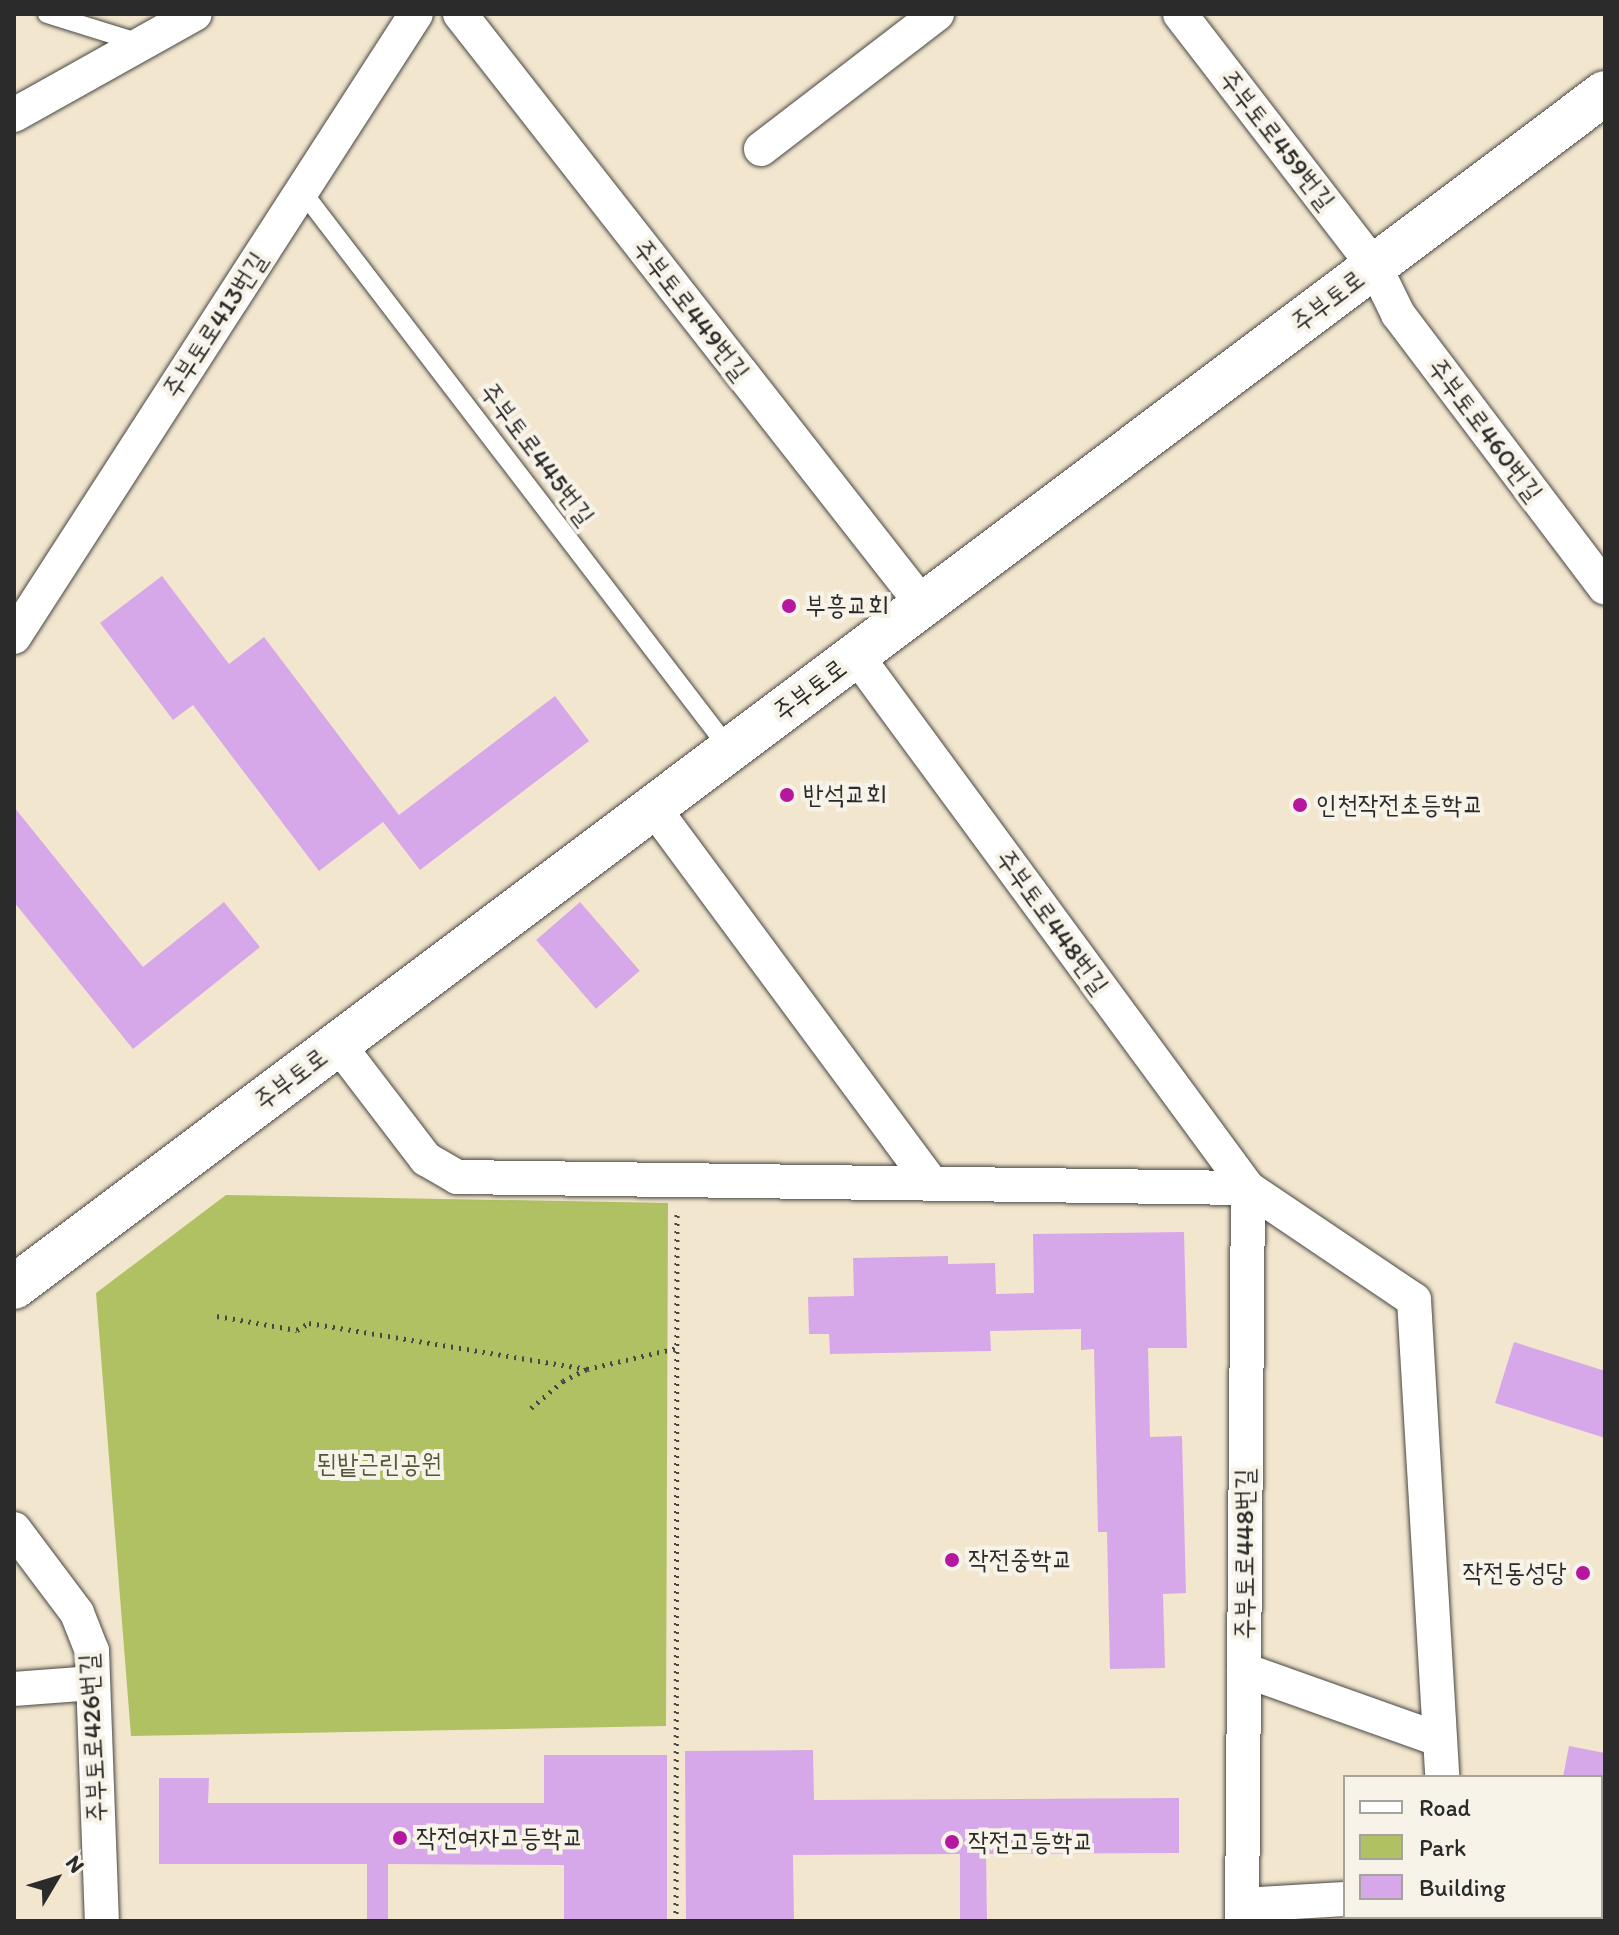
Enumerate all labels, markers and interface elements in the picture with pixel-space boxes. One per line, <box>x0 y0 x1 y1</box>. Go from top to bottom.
street label: 주부토로459번길 <box>1213 64 1341 216</box>
street label: 주부토로449번길 <box>626 233 756 387</box>
street label: 주부토로413번길 <box>156 246 274 404</box>
street label: 주부토로 <box>1285 263 1371 339</box>
street label: 주부토로460번길 <box>1421 352 1549 508</box>
street label: 주부토로445번길 <box>473 377 601 531</box>
place label: 부흥교회 <box>805 590 889 622</box>
marker: 부흥교회 <box>780 597 798 615</box>
street label: 주부토로 <box>767 652 853 728</box>
place label: 반석교회 <box>803 779 887 811</box>
marker: 반석교회 <box>778 786 796 804</box>
place label: 인천작전초등학교 <box>1316 789 1483 821</box>
marker: 인천작전초등학교 <box>1291 796 1309 814</box>
street label: 주부토로448번길 <box>989 844 1115 1000</box>
street label: 주부토로 <box>248 1041 334 1117</box>
park label: 된밭근린공원 <box>316 1448 442 1480</box>
street label: 주부토로448번길 <box>1229 1468 1261 1640</box>
place label: 작전중학교 <box>968 1544 1073 1576</box>
marker: 작전중학교 <box>943 1551 961 1569</box>
place label: 작전동성당 <box>1462 1557 1567 1589</box>
marker: 작전동성당 <box>1574 1564 1592 1582</box>
street label: 주부토로426번길 <box>73 1653 113 1823</box>
legend <box>1343 1775 1603 1919</box>
text: Road <box>1419 1793 1471 1822</box>
place label: 작전여자고등학교 <box>416 1822 583 1854</box>
place label: 작전고등학교 <box>968 1826 1094 1858</box>
marker: 작전여자고등학교 <box>391 1829 409 1847</box>
marker: 작전고등학교 <box>943 1833 961 1851</box>
text: Park <box>1419 1833 1466 1862</box>
north arrow <box>16 1839 96 1919</box>
text: N <box>60 1850 91 1878</box>
text: Building <box>1419 1873 1506 1902</box>

